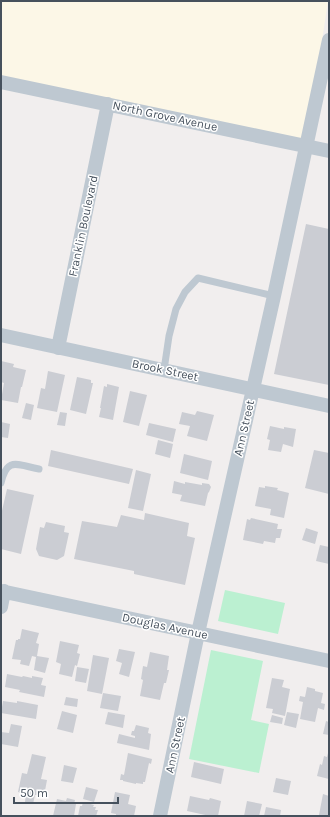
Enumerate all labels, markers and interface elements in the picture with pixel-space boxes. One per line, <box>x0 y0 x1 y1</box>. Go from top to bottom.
street label: North Grove Avenue <box>111 98 219 134</box>
street label: Franklin Boulevard <box>65 174 101 278</box>
street label: Brook Street <box>131 356 200 384</box>
street label: Ann Street <box>231 398 257 457</box>
street label: Douglas Avenue <box>121 610 209 642</box>
street label: Ann Street <box>162 715 188 774</box>
scale bar <box>14 779 118 805</box>
text: 50 m <box>20 786 48 800</box>

